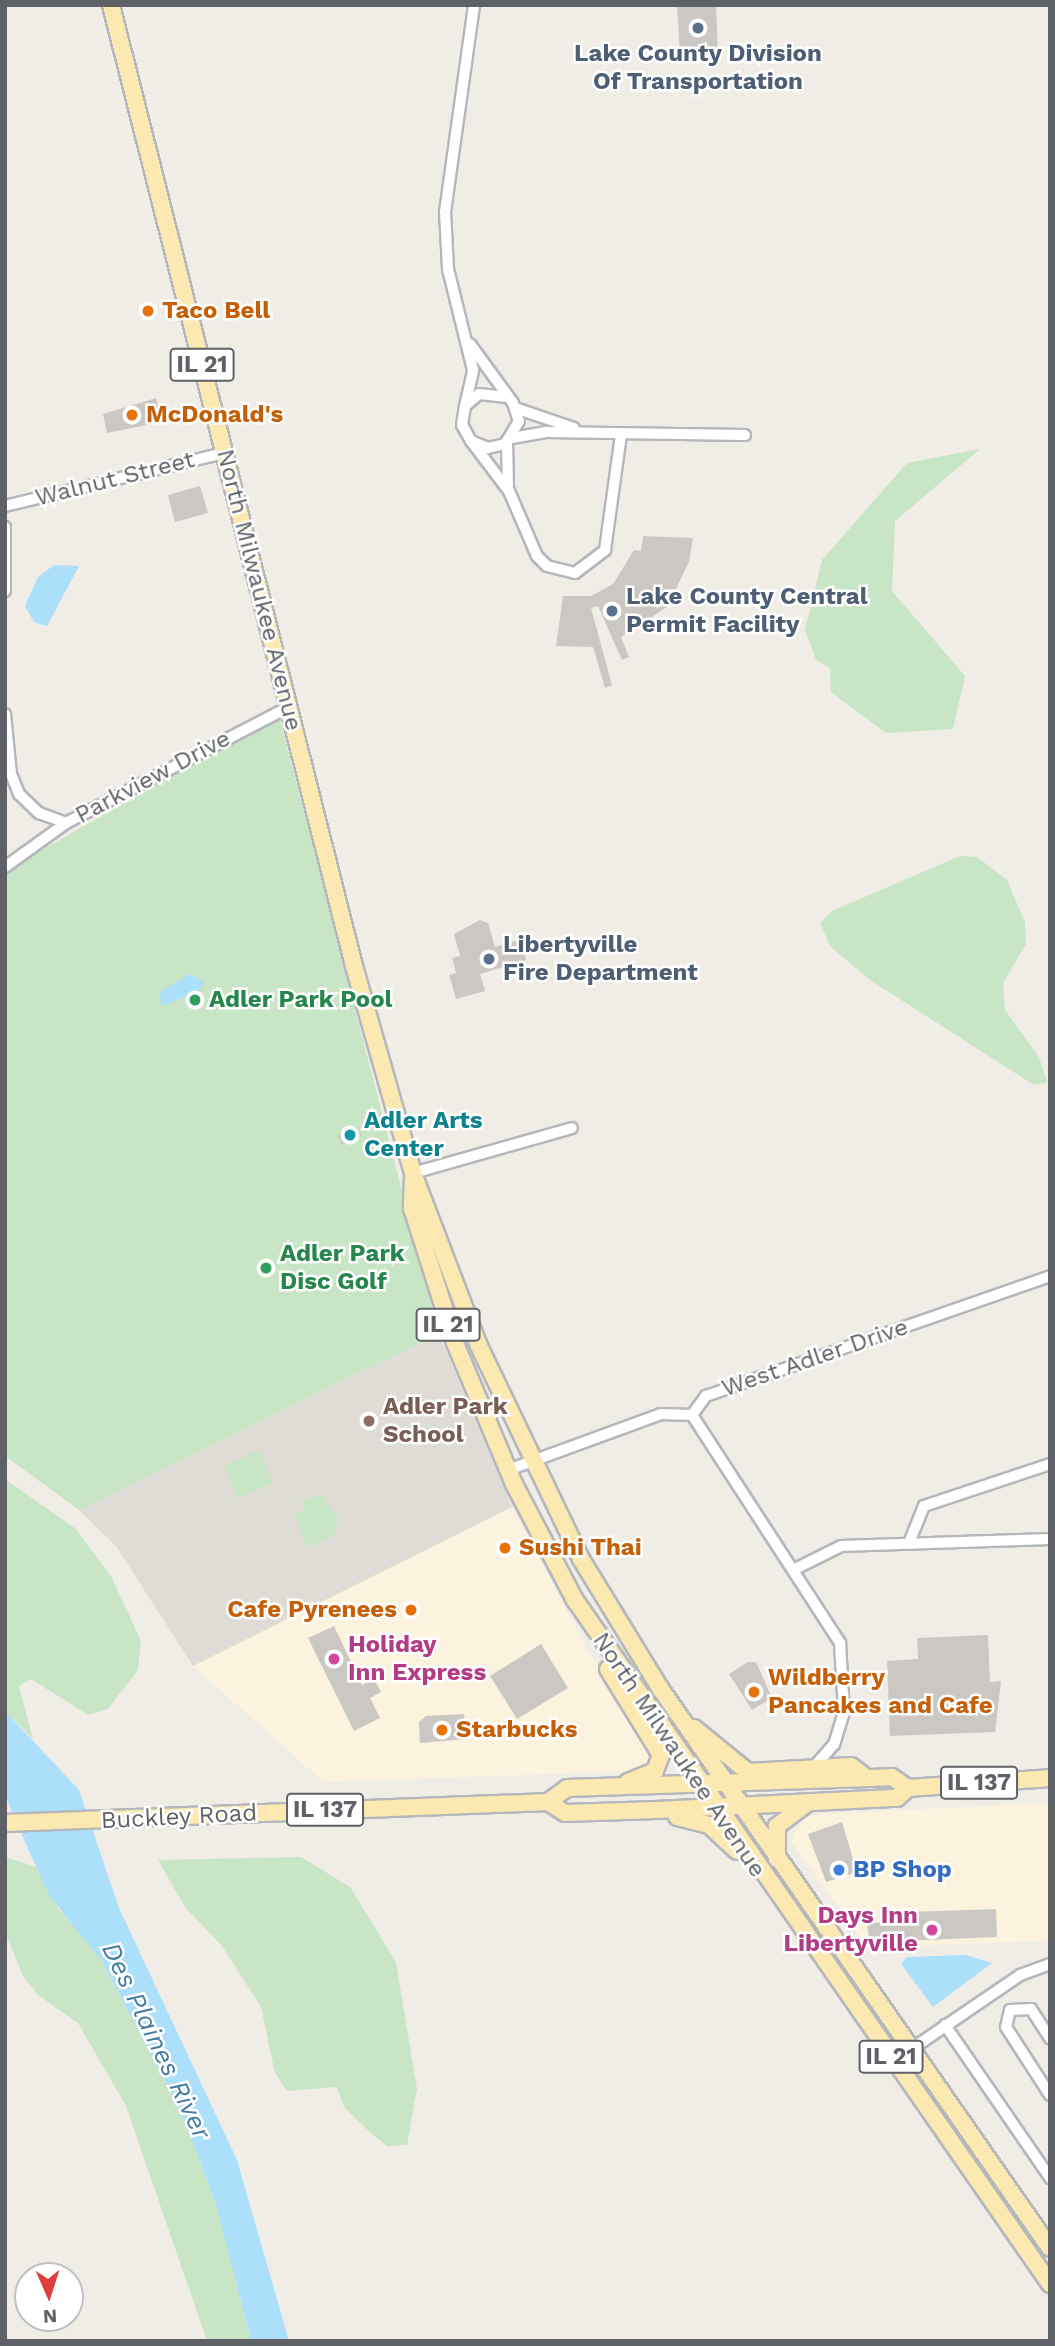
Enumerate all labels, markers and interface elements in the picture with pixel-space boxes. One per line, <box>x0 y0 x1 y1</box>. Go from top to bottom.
marker: Lake County Division Of Transportation <box>690 20 706 36</box>
place label: Lake County Division Of Transportation <box>574 40 822 96</box>
place label: Taco Bell <box>162 297 270 325</box>
marker: Taco Bell <box>140 303 156 319</box>
road number: IL 21 <box>169 346 235 384</box>
place label: McDonald's <box>146 401 283 429</box>
marker: McDonald's <box>124 407 140 423</box>
street label: Walnut Street <box>32 445 198 513</box>
street label: North Milwaukee Avenue <box>210 446 308 734</box>
place label: Lake County Central Permit Facility <box>626 583 868 639</box>
marker: Lake County Central Permit Facility <box>604 603 620 619</box>
street label: Parkview Drive <box>70 724 236 830</box>
place label: Libertyville Fire Department <box>503 931 698 987</box>
marker: Libertyville Fire Department <box>481 951 497 967</box>
place label: Adler Park Pool <box>209 986 393 1014</box>
marker: Adler Park Pool <box>187 992 203 1008</box>
place label: Adler Arts Center <box>364 1107 483 1163</box>
marker: Adler Arts Center <box>342 1127 358 1143</box>
place label: Adler Park Disc Golf <box>280 1240 405 1296</box>
marker: Adler Park Disc Golf <box>258 1260 274 1276</box>
road number: IL 21 <box>415 1306 481 1344</box>
street label: West Adler Drive <box>717 1312 913 1404</box>
place label: Adler Park School <box>383 1393 508 1449</box>
marker: Adler Park School <box>361 1413 377 1429</box>
place label: Sushi Thai <box>519 1534 642 1562</box>
marker: Sushi Thai <box>497 1540 513 1556</box>
place label: Cafe Pyrenees <box>227 1596 397 1624</box>
marker: Cafe Pyrenees <box>403 1602 419 1618</box>
street label: North Milwaukee Avenue <box>586 1627 772 1883</box>
place label: Holiday Inn Express <box>348 1631 486 1687</box>
marker: Holiday Inn Express <box>326 1651 342 1667</box>
place label: Wildberry Pancakes and Cafe <box>768 1664 993 1720</box>
marker: Wildberry Pancakes and Cafe <box>746 1684 762 1700</box>
place label: Starbucks <box>456 1716 578 1744</box>
marker: Starbucks <box>434 1722 450 1738</box>
road number: IL 137 <box>939 1764 1019 1802</box>
road number: IL 137 <box>285 1790 365 1829</box>
street label: Buckley Road <box>100 1799 258 1835</box>
place label: BP Shop <box>853 1856 952 1884</box>
marker: BP Shop <box>831 1862 847 1878</box>
place label: Days Inn Libertyville <box>784 1902 918 1958</box>
marker: Days Inn Libertyville <box>924 1922 940 1938</box>
water label: Des Plaines River <box>95 1937 217 2145</box>
road number: IL 21 <box>858 2038 924 2076</box>
north arrow <box>14 2262 84 2332</box>
text: N <box>42 2305 58 2328</box>

